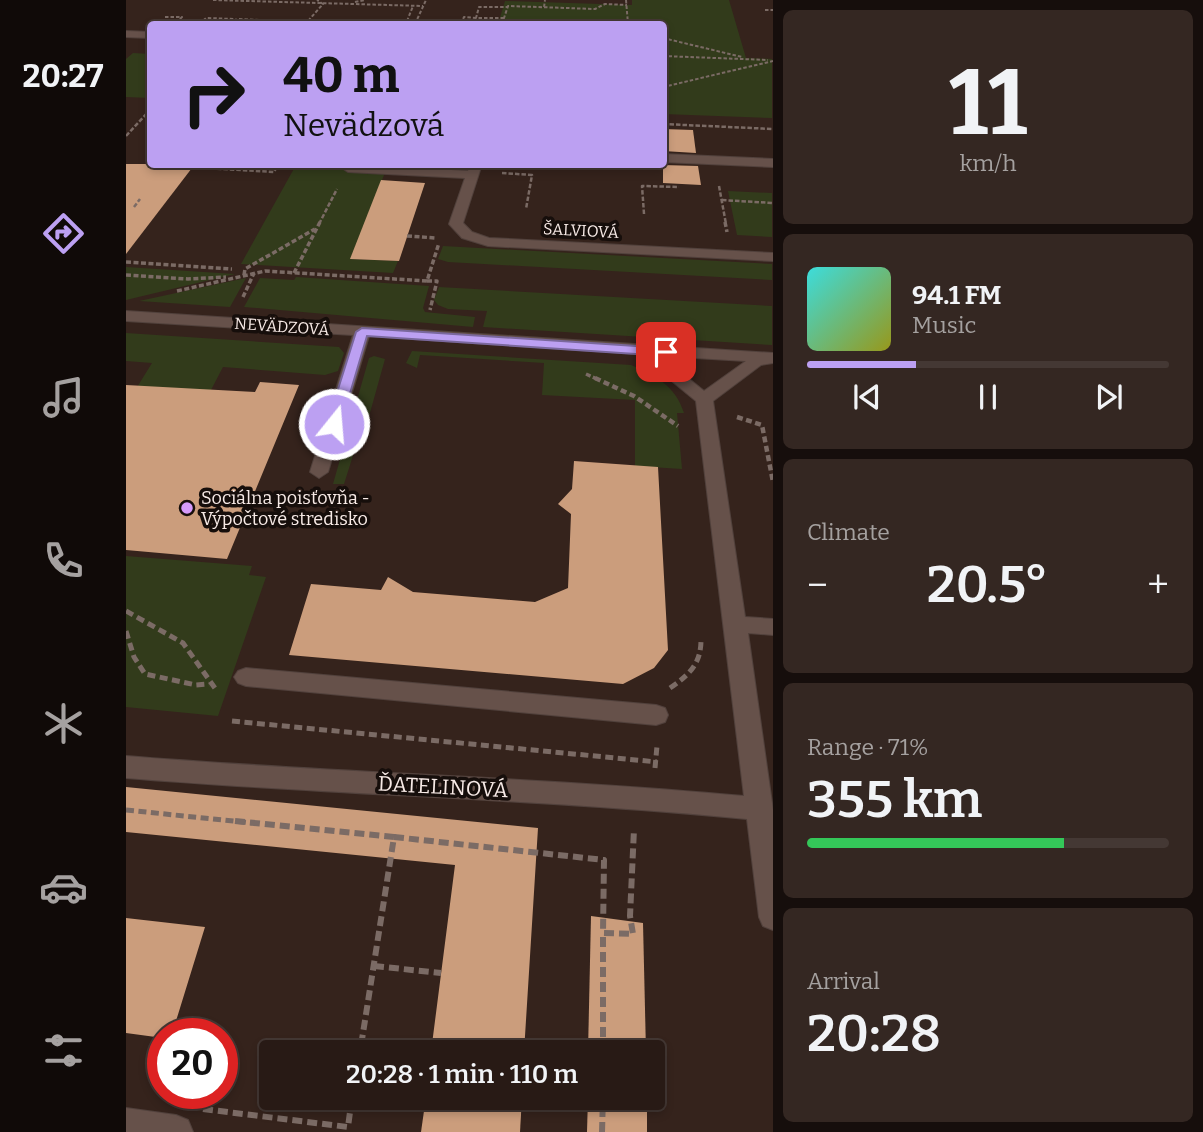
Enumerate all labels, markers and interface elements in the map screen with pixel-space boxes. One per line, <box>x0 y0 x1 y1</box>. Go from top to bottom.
text: 40 m <box>283 46 400 105</box>
icon: right <box>168 49 259 140</box>
text: 11 <box>949 49 1027 158</box>
text: 20:27 <box>23 57 103 95</box>
text: Nevädzová <box>283 106 444 144</box>
text: km/h <box>960 149 1016 177</box>
icon: directions <box>39 209 88 258</box>
street label: ŠALVIOVÁ <box>543 218 620 242</box>
text: 94.1 FM <box>912 280 1001 311</box>
text: Music <box>912 311 976 339</box>
street label: NEVÄDZOVÁ <box>234 313 331 339</box>
pin <box>636 322 696 382</box>
icon: arrive <box>647 333 685 371</box>
icon: music <box>39 373 88 422</box>
icon: previous <box>848 378 886 416</box>
icon: pause <box>969 378 1007 416</box>
icon: next <box>1090 378 1128 416</box>
position arrow <box>297 387 371 461</box>
place label: Sociálna poisťovňa - Výpočtové stredisko <box>201 487 370 530</box>
marker: Sociálna poisťovňa - Výpočtové stredisko <box>179 500 195 516</box>
text: Climate <box>807 518 890 546</box>
icon: phone <box>39 536 88 585</box>
text: 20.5° <box>927 553 1049 616</box>
text: − <box>807 562 828 608</box>
text: + <box>1147 562 1169 608</box>
icon: climate <box>39 699 88 748</box>
text: Range · 71% <box>807 733 929 761</box>
text: 355 km <box>807 768 982 831</box>
street label: ĎATELINOVÁ <box>377 771 509 803</box>
icon: car <box>39 863 88 912</box>
text: Arrival <box>807 967 880 995</box>
text: 20:28 <box>807 1002 941 1065</box>
speed limit sign: 20 <box>147 1018 238 1109</box>
icon: filters <box>39 1026 88 1075</box>
text: 20:28 · 1 min · 110 m <box>346 1059 578 1090</box>

